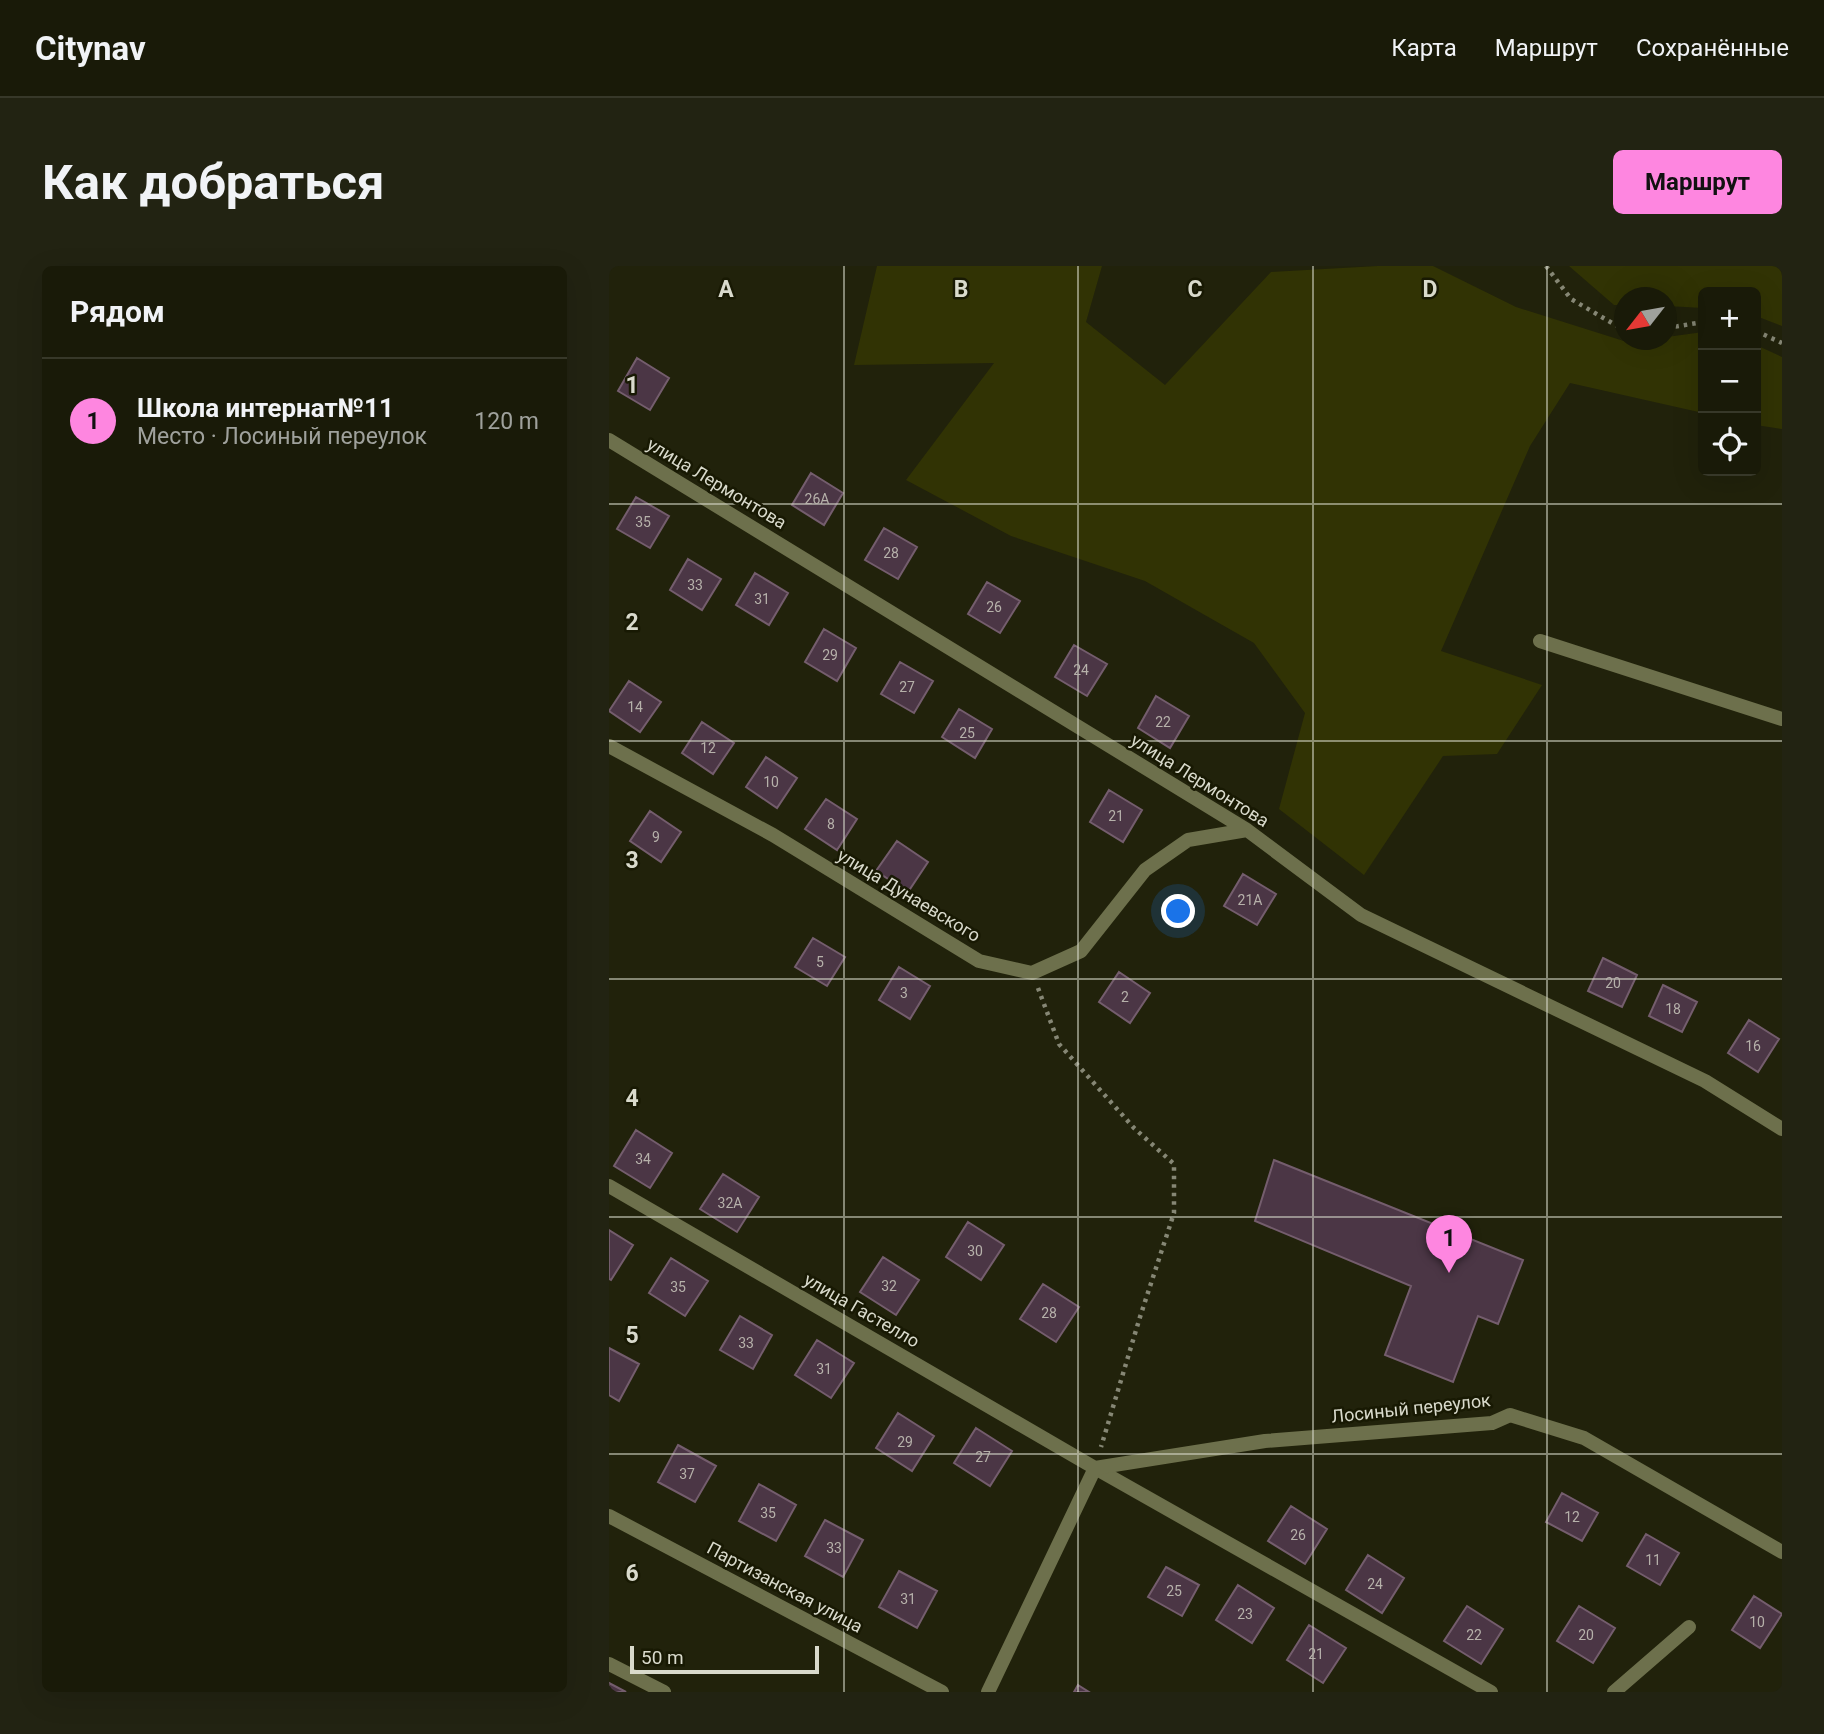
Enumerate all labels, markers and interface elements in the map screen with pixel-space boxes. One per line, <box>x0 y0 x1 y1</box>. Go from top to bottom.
text: Citynav <box>35 29 146 68</box>
text: Карта <box>1391 34 1457 62</box>
text: Маршрут <box>1495 34 1598 62</box>
text: Сохранённые <box>1636 34 1789 62</box>
button: Маршрут <box>1613 150 1782 214</box>
text: Как добраться <box>42 154 384 211</box>
text: A <box>718 276 734 303</box>
text: B <box>954 276 968 303</box>
text: C <box>1187 276 1203 303</box>
text: D <box>1423 276 1437 303</box>
north arrow <box>1614 287 1677 350</box>
map controls <box>1698 287 1761 476</box>
button: + <box>1698 287 1761 350</box>
text: Рядом <box>70 294 165 329</box>
button: − <box>1698 350 1761 413</box>
text: 1 <box>625 372 639 399</box>
text: Школа интернат№11 <box>137 393 394 423</box>
text: 1 <box>86 408 100 435</box>
text: 120 m <box>474 408 539 435</box>
button: locate <box>1698 413 1761 476</box>
text: Место · Лосиный переулок <box>137 423 427 450</box>
street label: улица Лермонтова <box>643 433 791 533</box>
house number: 26А <box>805 491 829 507</box>
house number: 35 <box>635 514 651 530</box>
house number: 28 <box>883 545 899 561</box>
house number: 33 <box>687 577 703 593</box>
house number: 31 <box>754 591 770 607</box>
house number: 26 <box>986 599 1002 615</box>
text: 2 <box>625 609 639 636</box>
house number: 29 <box>822 647 838 663</box>
house number: 24 <box>1073 662 1089 678</box>
house number: 27 <box>899 679 915 695</box>
house number: 14 <box>627 699 643 715</box>
house number: 22 <box>1155 714 1171 730</box>
house number: 25 <box>959 725 975 741</box>
street label: улица Лермонтова <box>1127 729 1273 831</box>
house number: 12 <box>700 740 716 756</box>
house number: 10 <box>763 774 779 790</box>
house number: 21 <box>1108 808 1124 824</box>
house number: 8 <box>827 816 835 832</box>
house number: 9 <box>652 829 660 845</box>
street label: улица Дунаевского <box>834 844 984 946</box>
text: 3 <box>625 847 639 874</box>
house number: 21А <box>1238 892 1262 908</box>
your location <box>1161 894 1195 928</box>
house number: 5 <box>816 954 824 970</box>
house number: 20 <box>1605 975 1621 991</box>
house number: 3 <box>900 985 908 1001</box>
house number: 2 <box>1121 989 1129 1005</box>
house number: 18 <box>1665 1001 1681 1017</box>
house number: 16 <box>1745 1038 1761 1054</box>
text: 4 <box>625 1085 639 1112</box>
house number: 34 <box>635 1151 651 1167</box>
house number: 32А <box>718 1195 742 1211</box>
pin: 1 <box>1426 1215 1472 1273</box>
house number: 30 <box>967 1243 983 1259</box>
street label: улица Гастелло <box>801 1268 923 1352</box>
house number: 32 <box>881 1278 897 1294</box>
house number: 35 <box>670 1279 686 1295</box>
house number: 28 <box>1041 1305 1057 1321</box>
text: 5 <box>625 1322 639 1349</box>
house number: 33 <box>738 1335 754 1351</box>
house number: 31 <box>816 1361 832 1377</box>
street label: Лосиный переулок <box>1330 1389 1492 1427</box>
house number: 29 <box>897 1434 913 1450</box>
house number: 27 <box>975 1449 991 1465</box>
house number: 37 <box>679 1466 695 1482</box>
house number: 35 <box>760 1505 776 1521</box>
house number: 12 <box>1564 1509 1580 1525</box>
house number: 26 <box>1290 1527 1306 1543</box>
street label: Партизанская улица <box>704 1537 866 1637</box>
house number: 33 <box>826 1540 842 1556</box>
house number: 11 <box>1645 1552 1661 1568</box>
text: 6 <box>625 1560 639 1587</box>
house number: 24 <box>1367 1576 1383 1592</box>
house number: 25 <box>1166 1583 1182 1599</box>
house number: 31 <box>900 1591 916 1607</box>
house number: 23 <box>1237 1606 1253 1622</box>
house number: 10 <box>1749 1614 1765 1630</box>
house number: 22 <box>1466 1627 1482 1643</box>
house number: 20 <box>1578 1627 1594 1643</box>
scale bar <box>630 1643 819 1675</box>
text: 50 m <box>641 1646 684 1669</box>
house number: 21 <box>1308 1646 1324 1662</box>

